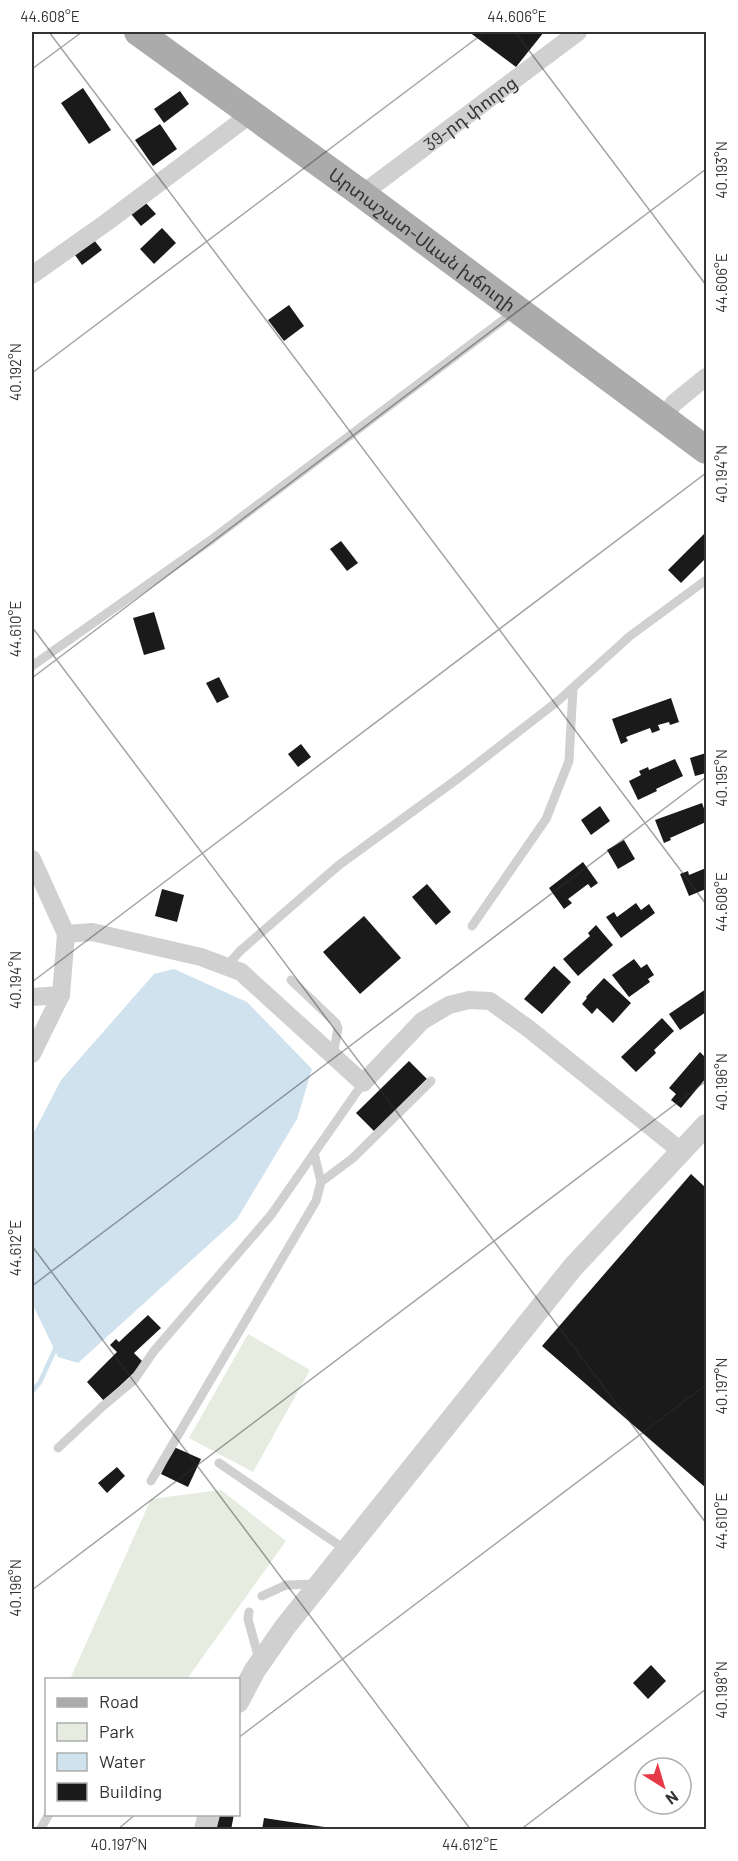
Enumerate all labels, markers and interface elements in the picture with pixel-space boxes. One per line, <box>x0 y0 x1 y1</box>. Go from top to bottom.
text: 44.608°E <box>20 7 80 25</box>
text: 44.606°E <box>487 7 547 25</box>
street label: 39-րդ փողոց <box>419 71 521 155</box>
text: 40.193°N <box>712 141 730 199</box>
street label: Արտաշատ-Սևան խճուղի <box>325 163 520 316</box>
text: 44.606°E <box>712 253 730 313</box>
text: 40.192°N <box>6 343 24 401</box>
text: 40.194°N <box>712 445 730 503</box>
text: 44.610°E <box>6 601 24 657</box>
text: 40.195°N <box>712 749 730 807</box>
text: 44.608°E <box>712 872 730 932</box>
text: 40.194°N <box>6 951 24 1009</box>
text: 40.196°N <box>712 1053 730 1111</box>
text: 44.612°E <box>6 1220 24 1276</box>
text: 40.197°N <box>712 1358 730 1414</box>
text: 44.610°E <box>712 1493 730 1549</box>
text: 40.196°N <box>6 1559 24 1617</box>
text: 40.198°N <box>712 1661 730 1719</box>
legend <box>45 1678 240 1816</box>
text: Road <box>99 1690 139 1712</box>
text: Park <box>99 1720 134 1742</box>
text: Water <box>99 1750 146 1772</box>
north arrow <box>633 1756 693 1816</box>
text: Building <box>99 1780 162 1802</box>
text: N <box>662 1788 682 1809</box>
text: 40.197°N <box>91 1835 147 1853</box>
text: 44.612°E <box>442 1835 498 1853</box>

